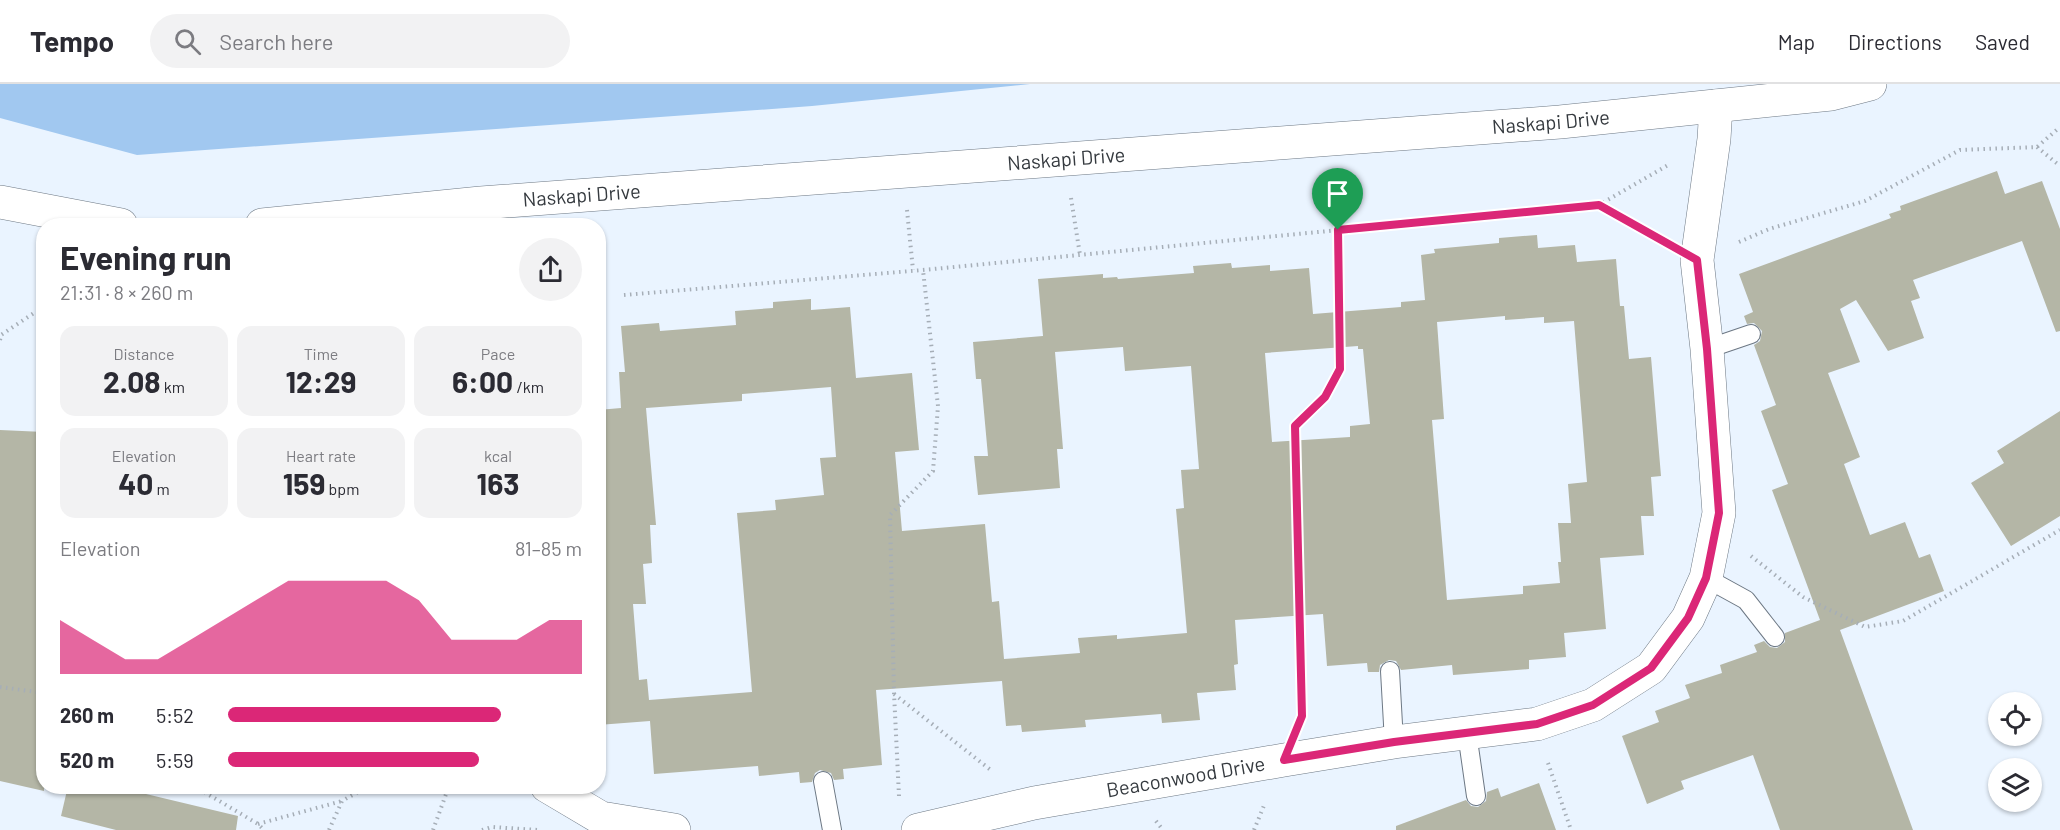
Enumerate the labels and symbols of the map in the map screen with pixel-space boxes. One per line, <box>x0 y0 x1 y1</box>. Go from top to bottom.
street label: Naskapi Drive <box>1491 104 1611 138</box>
street label: Naskapi Drive <box>1006 142 1126 174</box>
pin <box>1312 168 1363 230</box>
street label: Naskapi Drive <box>522 178 641 211</box>
street label: Beaconwood Drive <box>1104 750 1267 801</box>

